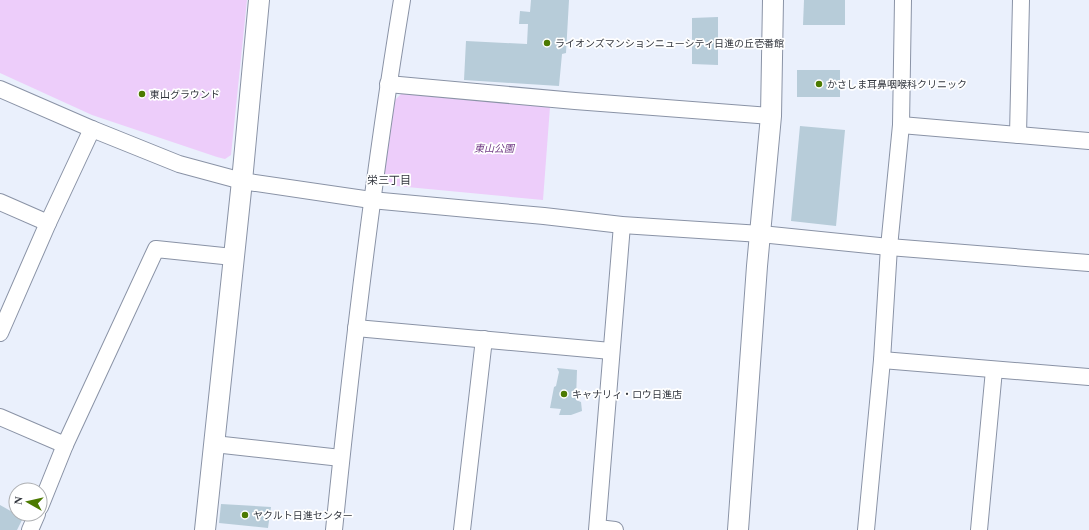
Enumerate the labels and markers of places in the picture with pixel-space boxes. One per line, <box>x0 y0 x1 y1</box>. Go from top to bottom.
marker: ライオンズマンションニューシティ日進の丘壱番館 <box>542 38 552 48</box>
place label: ライオンズマンションニューシティ日進の丘壱番館 <box>555 38 784 49</box>
marker: かさしま耳鼻咽喉科クリニック <box>814 79 824 89</box>
place label: かさしま耳鼻咽喉科クリニック <box>827 79 967 90</box>
marker: 東山グラウンド <box>137 89 147 99</box>
place label: 東山グラウンド <box>150 89 220 100</box>
marker: キャナリィ・ロウ日進店 <box>559 389 569 399</box>
place label: キャナリィ・ロウ日進店 <box>572 389 682 400</box>
marker: ヤクルト日進センター <box>240 510 250 520</box>
place label: ヤクルト日進センター <box>253 510 353 521</box>

